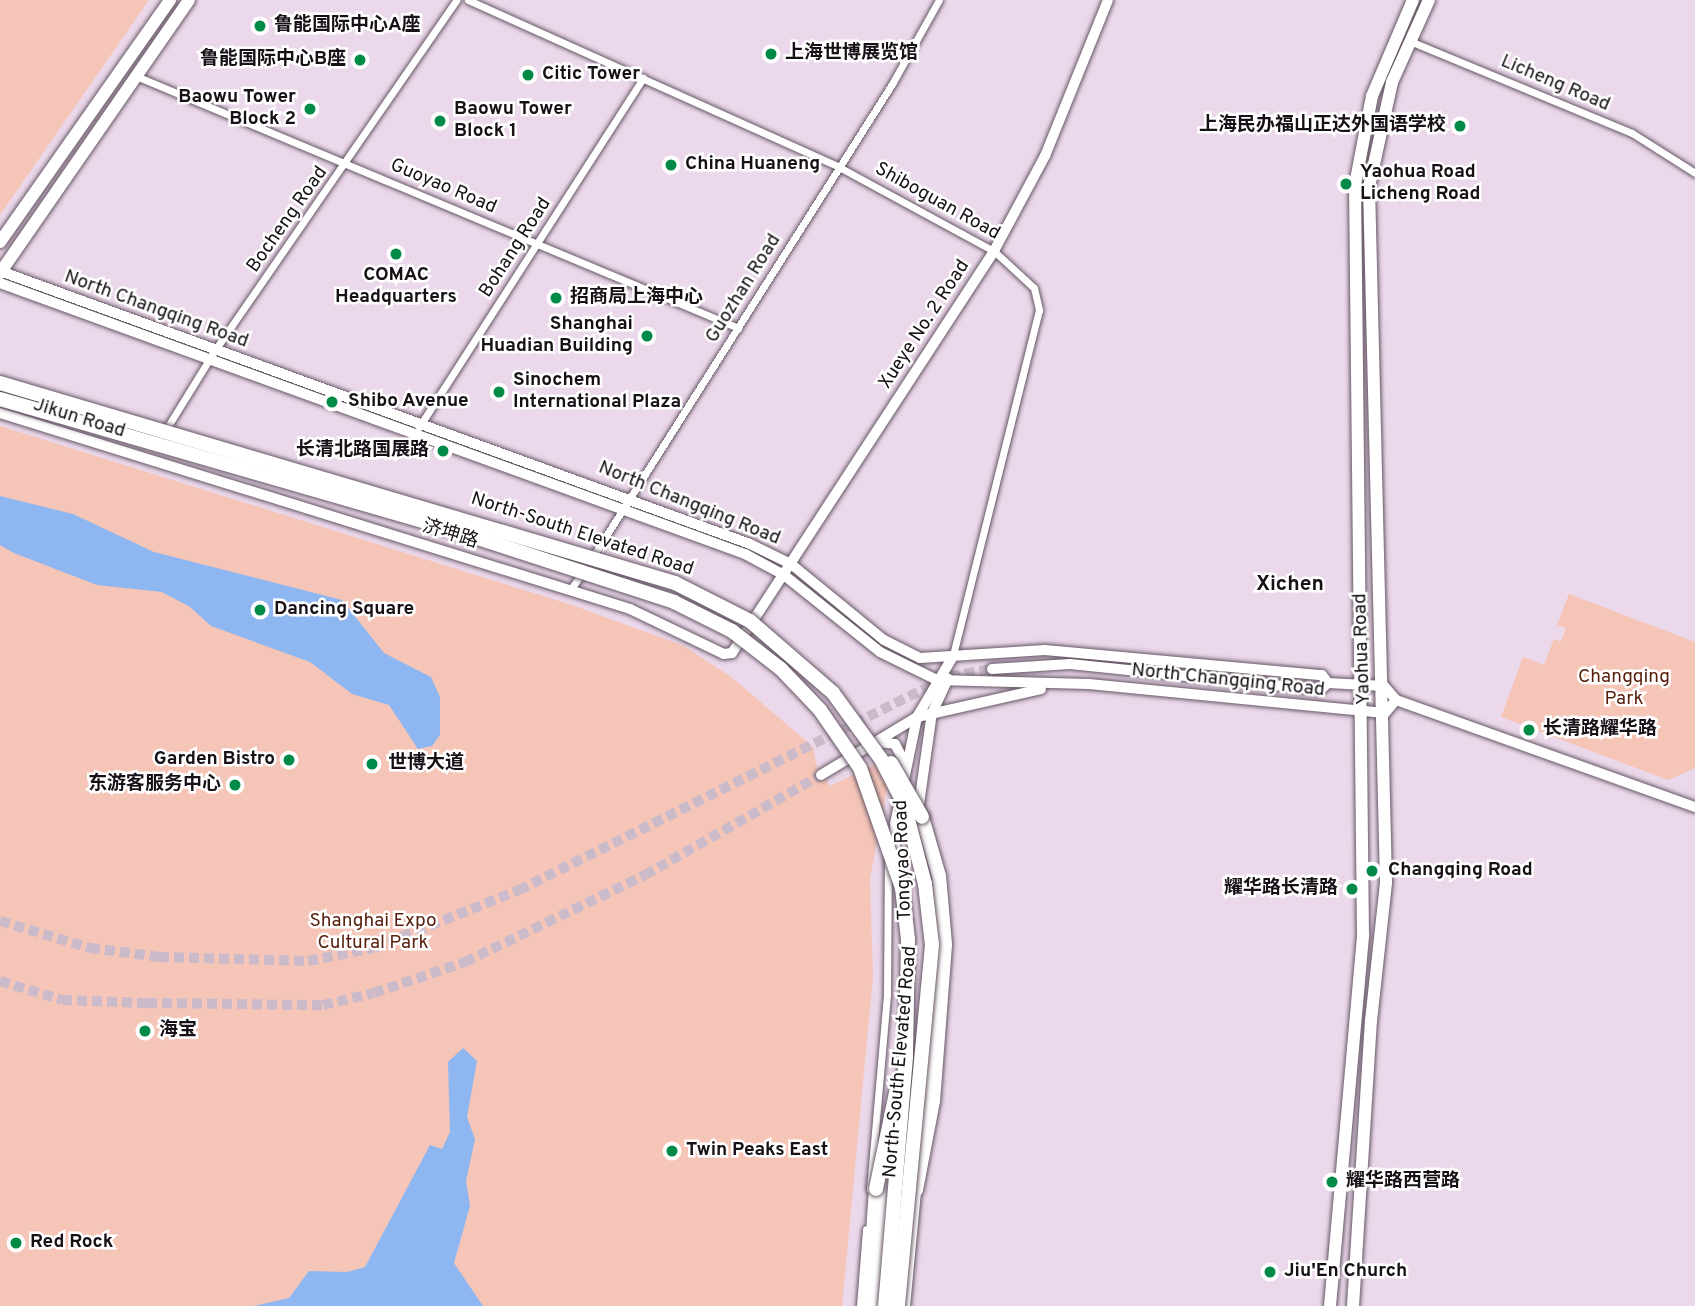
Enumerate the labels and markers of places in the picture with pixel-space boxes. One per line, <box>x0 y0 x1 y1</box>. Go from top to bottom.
place label: 鲁能国际中心A座 <box>274 15 421 37</box>
marker: 鲁能国际中心A座 <box>252 18 268 34</box>
place label: 上海世博展览馆 <box>785 43 918 65</box>
marker: 上海世博展览馆 <box>763 46 779 62</box>
place label: 鲁能国际中心B座 <box>200 49 346 71</box>
marker: 鲁能国际中心B座 <box>352 52 368 68</box>
place label: Citic Tower <box>542 64 640 86</box>
marker: Citic Tower <box>520 67 536 83</box>
place label: Baowu Tower Block 2 <box>178 87 296 131</box>
place label: Baowu Tower Block 1 <box>454 99 572 143</box>
marker: Baowu Tower Block 2 <box>302 101 318 117</box>
marker: Baowu Tower Block 1 <box>432 113 448 129</box>
place label: 上海民办福山正达外国语学校 <box>1199 115 1446 137</box>
marker: 上海民办福山正达外国语学校 <box>1452 118 1468 134</box>
place label: China Huaneng <box>685 154 820 176</box>
marker: China Huaneng <box>663 157 679 173</box>
place label: Yaohua Road Licheng Road <box>1360 162 1480 206</box>
marker: Yaohua Road Licheng Road <box>1338 176 1354 192</box>
marker: COMAC Headquarters <box>388 246 404 262</box>
place label: COMAC Headquarters <box>335 265 457 309</box>
place label: 招商局上海中心 <box>570 287 703 309</box>
marker: 招商局上海中心 <box>548 290 564 306</box>
place label: Shanghai Huadian Building <box>480 314 633 358</box>
marker: Shanghai Huadian Building <box>639 328 655 344</box>
place label: Sinochem International Plaza <box>513 370 681 414</box>
marker: Sinochem International Plaza <box>491 384 507 400</box>
place label: Shibo Avenue <box>348 391 469 413</box>
marker: Shibo Avenue <box>322 392 342 412</box>
place label: 长清北路国展路 <box>296 440 429 462</box>
marker: 长清北路国展路 <box>435 443 451 459</box>
place label: Dancing Square <box>274 599 414 621</box>
marker: Dancing Square <box>252 602 268 618</box>
place label: 长清路耀华路 <box>1543 719 1657 741</box>
marker: 长清路耀华路 <box>1521 722 1537 738</box>
place label: Garden Bistro <box>154 749 275 771</box>
marker: Garden Bistro <box>281 752 297 768</box>
place label: 世博大道 <box>388 753 464 775</box>
marker: 世博大道 <box>362 754 382 774</box>
place label: 东游客服务中心 <box>88 774 221 796</box>
marker: 东游客服务中心 <box>227 777 243 793</box>
place label: Changqing Road <box>1388 860 1533 882</box>
marker: Changqing Road <box>1362 861 1382 881</box>
place label: 耀华路长清路 <box>1224 878 1338 900</box>
marker: 耀华路长清路 <box>1344 881 1360 897</box>
place label: 海宝 <box>159 1020 197 1042</box>
marker: 海宝 <box>137 1023 153 1039</box>
place label: Twin Peaks East <box>686 1140 828 1162</box>
marker: Twin Peaks East <box>664 1143 680 1159</box>
place label: 耀华路西营路 <box>1346 1171 1460 1193</box>
marker: 耀华路西营路 <box>1324 1174 1340 1190</box>
place label: Red Rock <box>30 1232 113 1254</box>
marker: Red Rock <box>8 1235 24 1251</box>
place label: Jiu'En Church <box>1284 1261 1407 1283</box>
marker: Jiu'En Church <box>1262 1264 1278 1280</box>

